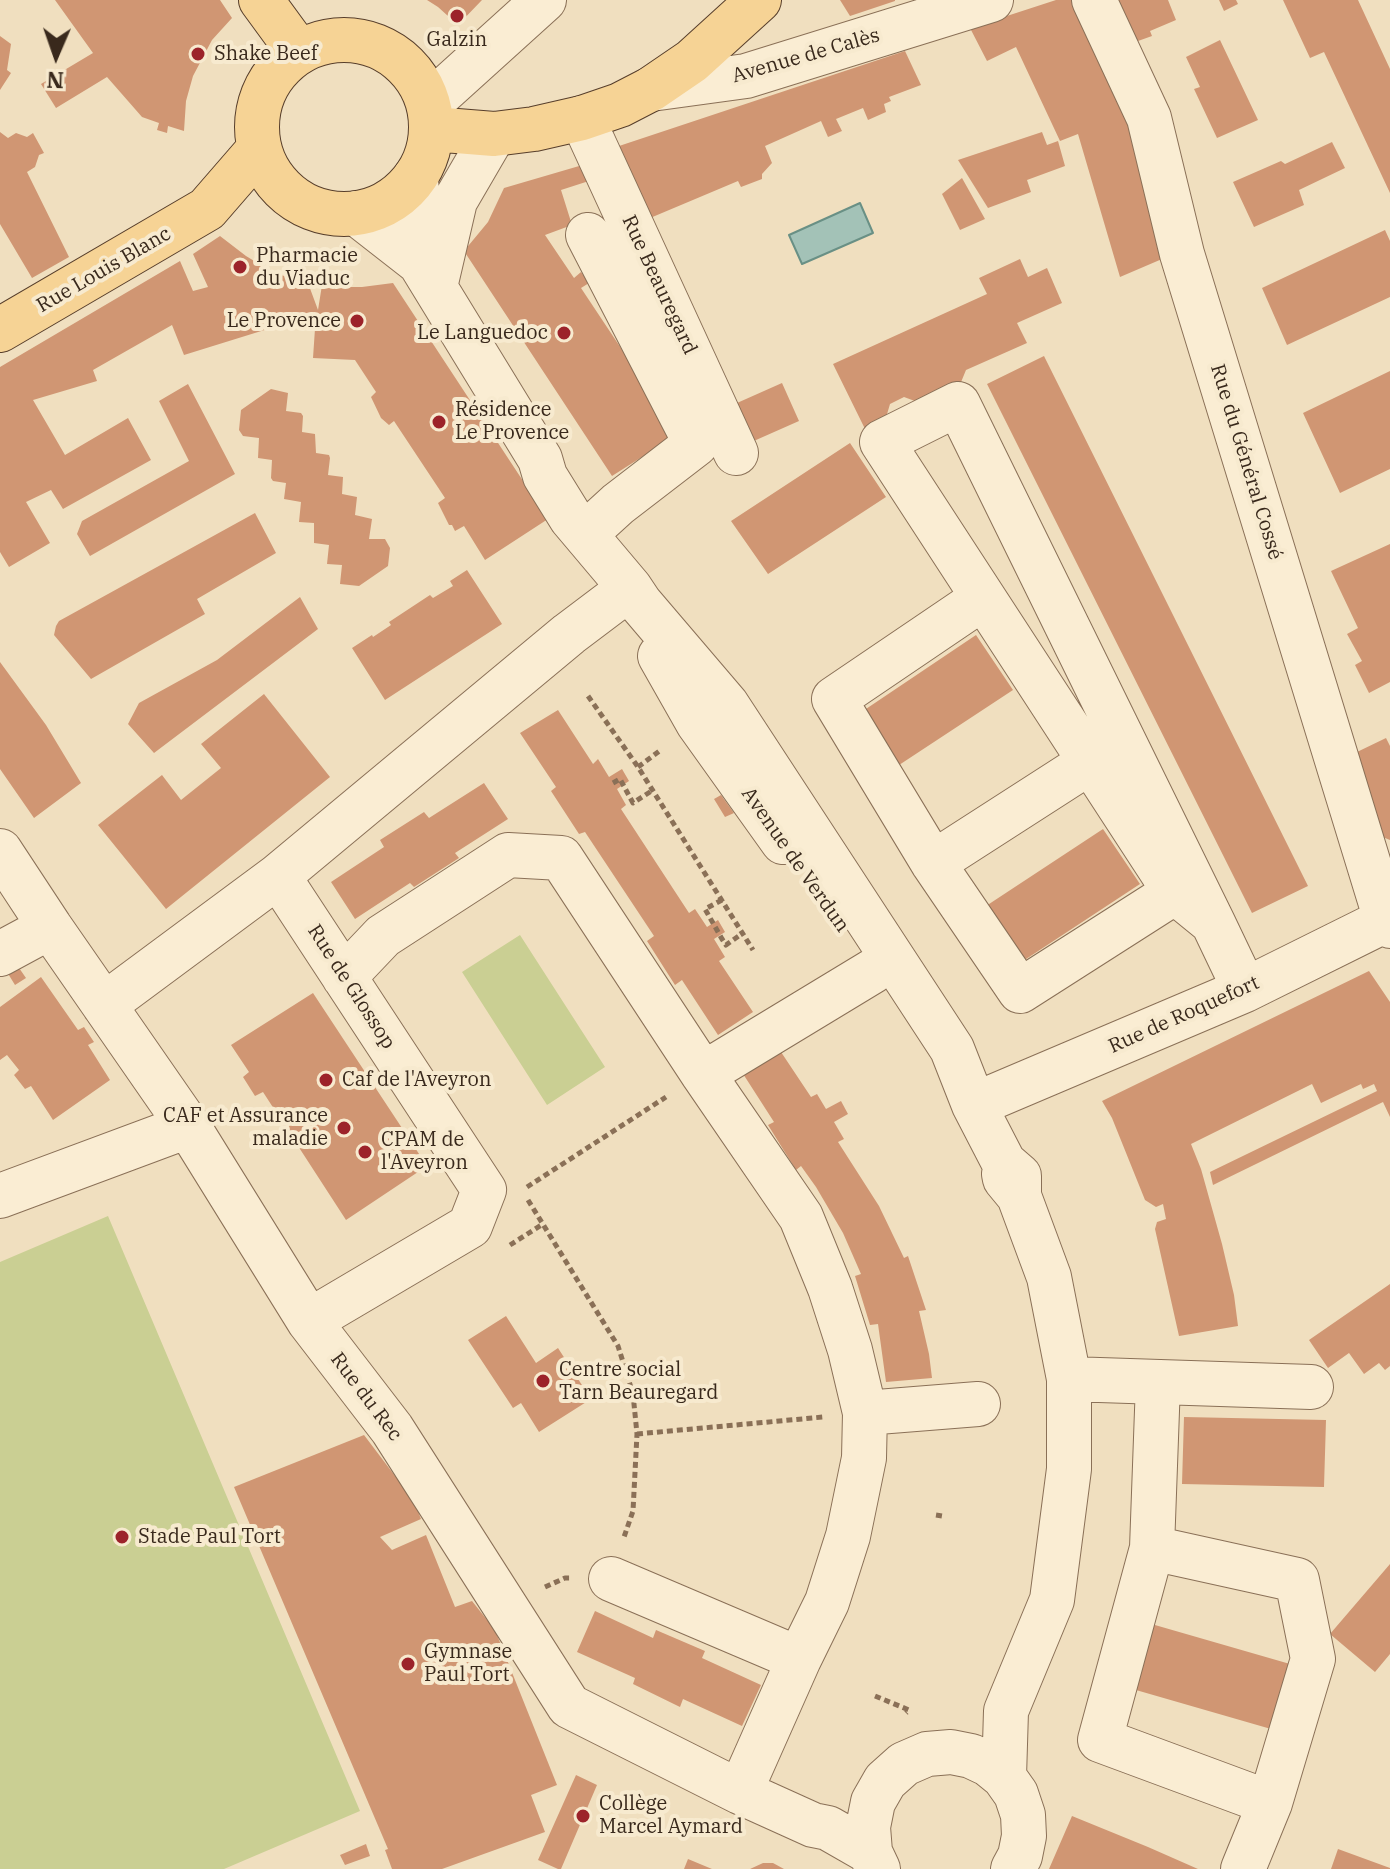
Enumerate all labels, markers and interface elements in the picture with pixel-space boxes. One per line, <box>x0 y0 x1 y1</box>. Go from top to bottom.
marker: Galzin <box>448 7 466 25</box>
north arrow <box>16 16 96 96</box>
street label: Avenue de Calès <box>729 23 883 89</box>
place label: Galzin <box>427 28 487 52</box>
place label: Shake Beef <box>214 42 318 66</box>
marker: Shake Beef <box>189 45 207 63</box>
text: N <box>46 66 64 95</box>
street label: Rue Beauregard <box>616 212 702 358</box>
street label: Rue Louis Blanc <box>33 222 175 318</box>
place label: Pharmacie du Viaduc <box>256 244 358 291</box>
marker: Pharmacie du Viaduc <box>231 258 249 276</box>
place label: Le Provence <box>227 309 341 333</box>
marker: Le Provence <box>348 312 366 330</box>
place label: Le Languedoc <box>417 321 548 345</box>
marker: Le Languedoc <box>555 324 573 342</box>
street label: Rue du Général Cossé <box>1205 361 1287 563</box>
place label: Résidence Le Provence <box>455 398 569 445</box>
marker: Résidence Le Provence <box>430 413 448 431</box>
street label: Avenue de Verdun <box>736 783 854 937</box>
street label: Rue de Glossop <box>302 920 400 1054</box>
street label: Rue de Roquefort <box>1105 971 1263 1059</box>
place label: Caf de l'Aveyron <box>342 1068 492 1092</box>
marker: Caf de l'Aveyron <box>317 1071 335 1089</box>
place label: CAF et Assurance maladie <box>163 1104 328 1151</box>
marker: CAF et Assurance maladie <box>335 1119 353 1137</box>
place label: CPAM de l'Aveyron <box>381 1128 468 1175</box>
marker: CPAM de l'Aveyron <box>356 1143 374 1161</box>
street label: Rue du Rec <box>325 1348 407 1446</box>
place label: Centre social Tarn Beauregard <box>559 1358 718 1405</box>
marker: Centre social Tarn Beauregard <box>534 1372 552 1390</box>
place label: Stade Paul Tort <box>138 1525 281 1549</box>
marker: Stade Paul Tort <box>113 1528 131 1546</box>
place label: Gymnase Paul Tort <box>424 1640 512 1687</box>
marker: Gymnase Paul Tort <box>399 1655 417 1673</box>
place label: Collège Marcel Aymard <box>599 1792 743 1839</box>
marker: Collège Marcel Aymard <box>574 1807 592 1825</box>

